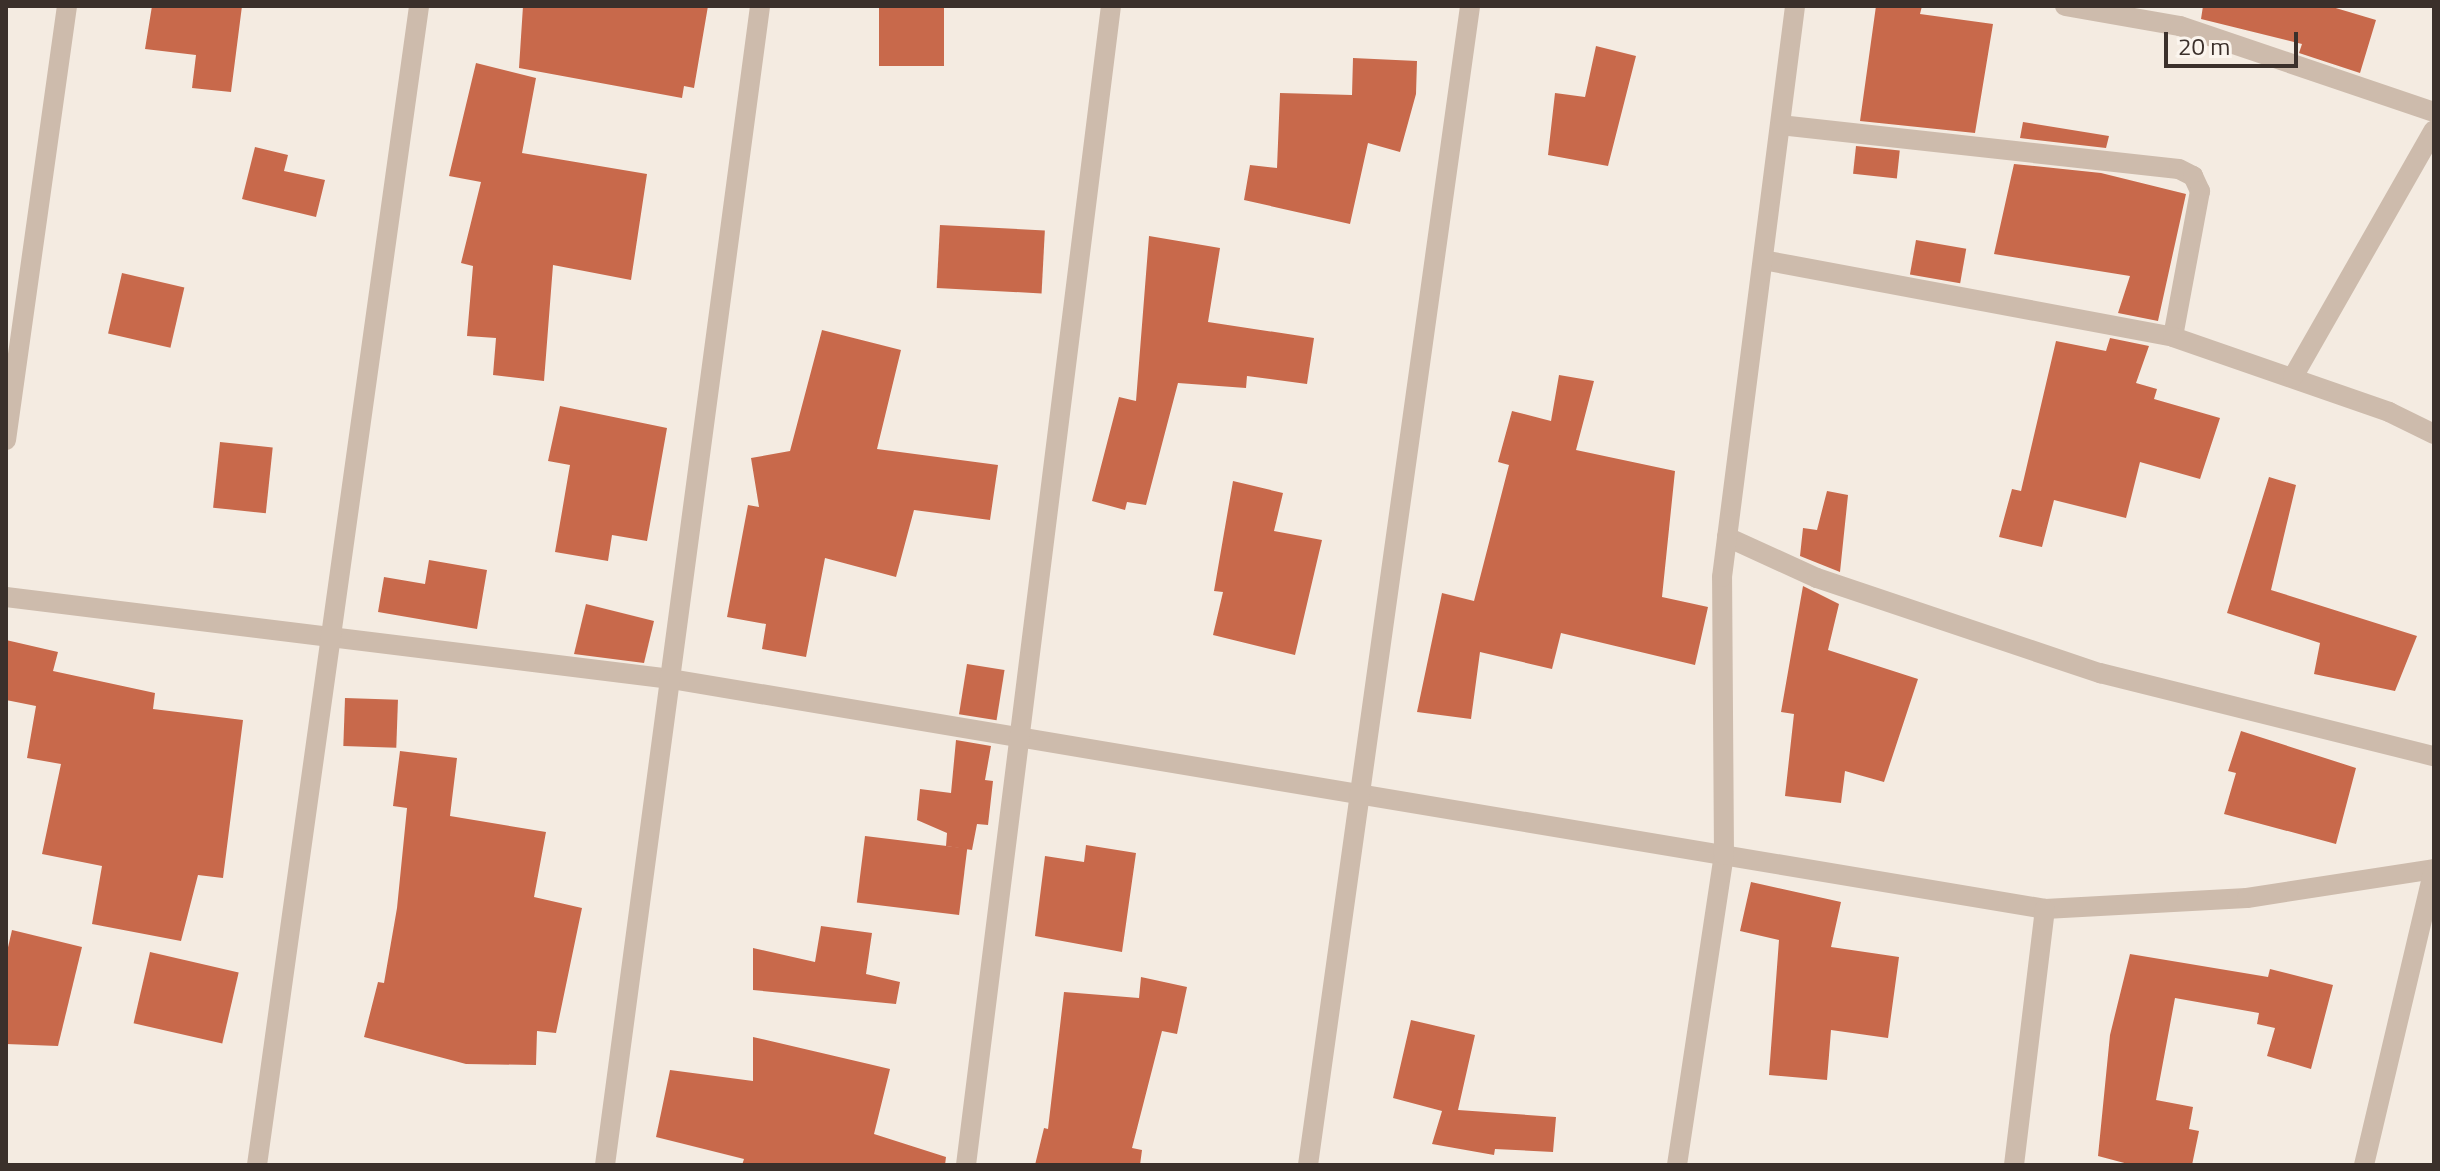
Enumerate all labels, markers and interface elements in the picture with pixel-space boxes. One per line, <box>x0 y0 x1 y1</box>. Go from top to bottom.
scale bar <box>2168 16 2302 66</box>
text: 20 m <box>2178 28 2230 64</box>

